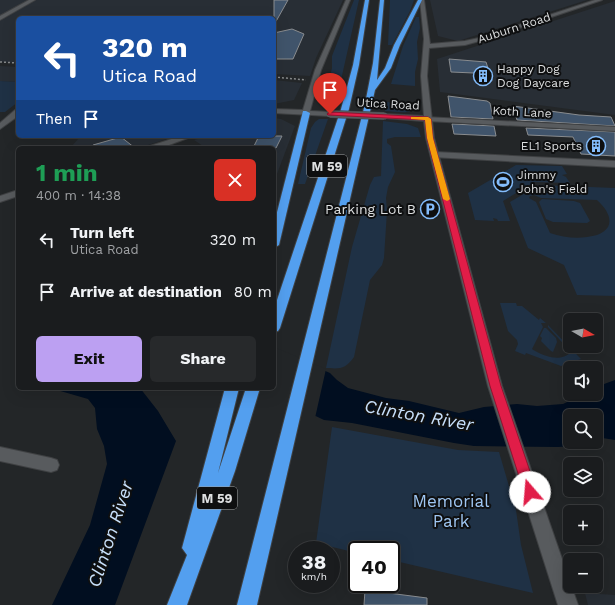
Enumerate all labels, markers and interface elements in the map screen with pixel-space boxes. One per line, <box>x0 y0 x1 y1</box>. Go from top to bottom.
street label: Auburn Road <box>476 10 552 46</box>
text: 320 m <box>102 31 188 64</box>
icon: left <box>36 32 88 84</box>
place label: Happy Dog Dog Daycare <box>497 62 570 90</box>
text: Utica Road <box>102 65 197 86</box>
building icon: Happy Dog Dog Daycare <box>472 65 494 87</box>
pin <box>313 73 347 114</box>
icon: arrive <box>319 79 341 101</box>
street label: Utica Road <box>356 95 420 113</box>
street label: Koth Lane <box>492 103 552 121</box>
icon: arrive <box>80 108 102 130</box>
text: Then <box>36 110 72 128</box>
building icon: EL1 Sports <box>585 135 607 157</box>
place label: EL1 Sports <box>521 139 582 153</box>
road number: M 59 <box>307 155 347 177</box>
text: 1 min <box>36 159 98 187</box>
button: close <box>214 159 256 201</box>
place label: Jimmy John's Field <box>517 168 587 196</box>
sports icon: Jimmy John's Field <box>492 171 514 193</box>
text: 400 m · 14:38 <box>36 188 121 203</box>
parking icon: Parking Lot B <box>419 198 441 220</box>
place label: Parking Lot B <box>325 201 416 217</box>
text: Turn left <box>70 224 134 242</box>
icon: left <box>36 229 58 251</box>
text: 320 m <box>210 231 256 249</box>
text: Utica Road <box>70 242 139 257</box>
icon: arrive <box>36 281 58 303</box>
text: Arrive at destination <box>70 283 222 301</box>
text: 80 m <box>234 283 272 301</box>
north arrow <box>563 313 603 353</box>
map controls <box>563 313 603 593</box>
button: Exit <box>36 336 142 382</box>
button: Share <box>150 336 256 382</box>
button: sound <box>563 361 603 401</box>
water label: Clinton River <box>363 395 476 435</box>
button: search <box>563 409 603 449</box>
button: layers <box>563 457 603 497</box>
position arrow <box>509 471 551 513</box>
water label: Clinton River <box>83 477 137 590</box>
road number: M 59 <box>197 487 237 509</box>
park label: Memorial Park <box>413 491 490 531</box>
button: + <box>563 505 603 545</box>
speed limit sign: 40 <box>348 541 400 593</box>
text: 38 <box>302 550 326 574</box>
button: − <box>563 553 603 593</box>
text: km/h <box>301 571 327 582</box>

